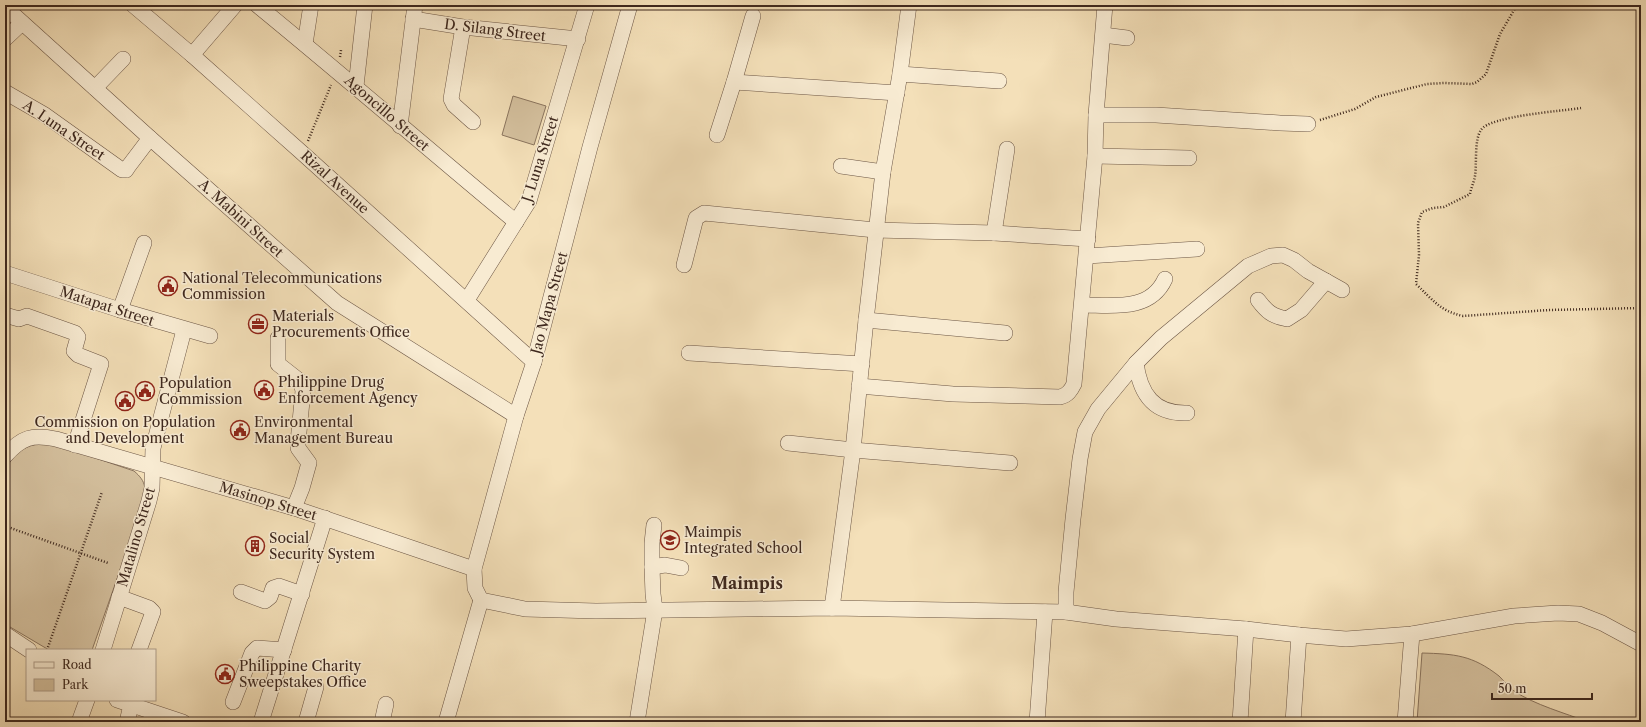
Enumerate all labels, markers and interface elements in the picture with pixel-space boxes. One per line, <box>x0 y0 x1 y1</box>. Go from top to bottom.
street label: D. Silang Street <box>443 15 547 45</box>
street label: Agoncillo Street <box>340 70 433 155</box>
street label: A. Luna Street <box>19 95 108 164</box>
street label: J. Luna Street <box>517 114 562 206</box>
street label: Rizal Avenue <box>297 146 373 218</box>
street label: A. Mabini Street <box>194 174 287 261</box>
street label: Jao Mapa Street <box>526 250 571 358</box>
place label: National Telecommunications Commission <box>182 269 382 303</box>
public building icon: National Telecommunications Commission <box>157 275 179 297</box>
street label: Matapat Street <box>58 282 156 330</box>
place label: Materials Procurements Office <box>272 307 410 341</box>
office icon: Materials Procurements Office <box>247 313 269 335</box>
place label: Philippine Drug Enforcement Agency <box>278 373 418 407</box>
place label: Population Commission <box>159 374 243 408</box>
public building icon: Philippine Drug Enforcement Agency <box>253 379 275 401</box>
public building icon: Population Commission <box>134 380 156 402</box>
public building icon: Commission on Population and Development <box>114 390 136 412</box>
place label: Commission on Population and Development <box>34 413 216 447</box>
place label: Environmental Management Bureau <box>254 413 393 447</box>
public building icon: Environmental Management Bureau <box>229 419 251 441</box>
street label: Masinop Street <box>217 478 319 524</box>
street label: Matalino Street <box>113 485 159 589</box>
place label: Maimpis Integrated School <box>684 523 802 557</box>
place label: Social Security System <box>269 529 375 563</box>
school or university icon: Maimpis Integrated School <box>659 529 681 551</box>
building icon: Social Security System <box>244 535 266 557</box>
district label: Maimpis <box>711 573 783 593</box>
legend <box>26 649 156 701</box>
text: Road <box>62 657 92 672</box>
place label: Philippine Charity Sweepstakes Office <box>239 657 367 691</box>
public building icon: Philippine Charity Sweepstakes Office <box>214 663 236 685</box>
scale bar <box>1492 675 1592 701</box>
text: Park <box>62 677 89 692</box>
text: 50 m <box>1498 681 1527 696</box>

